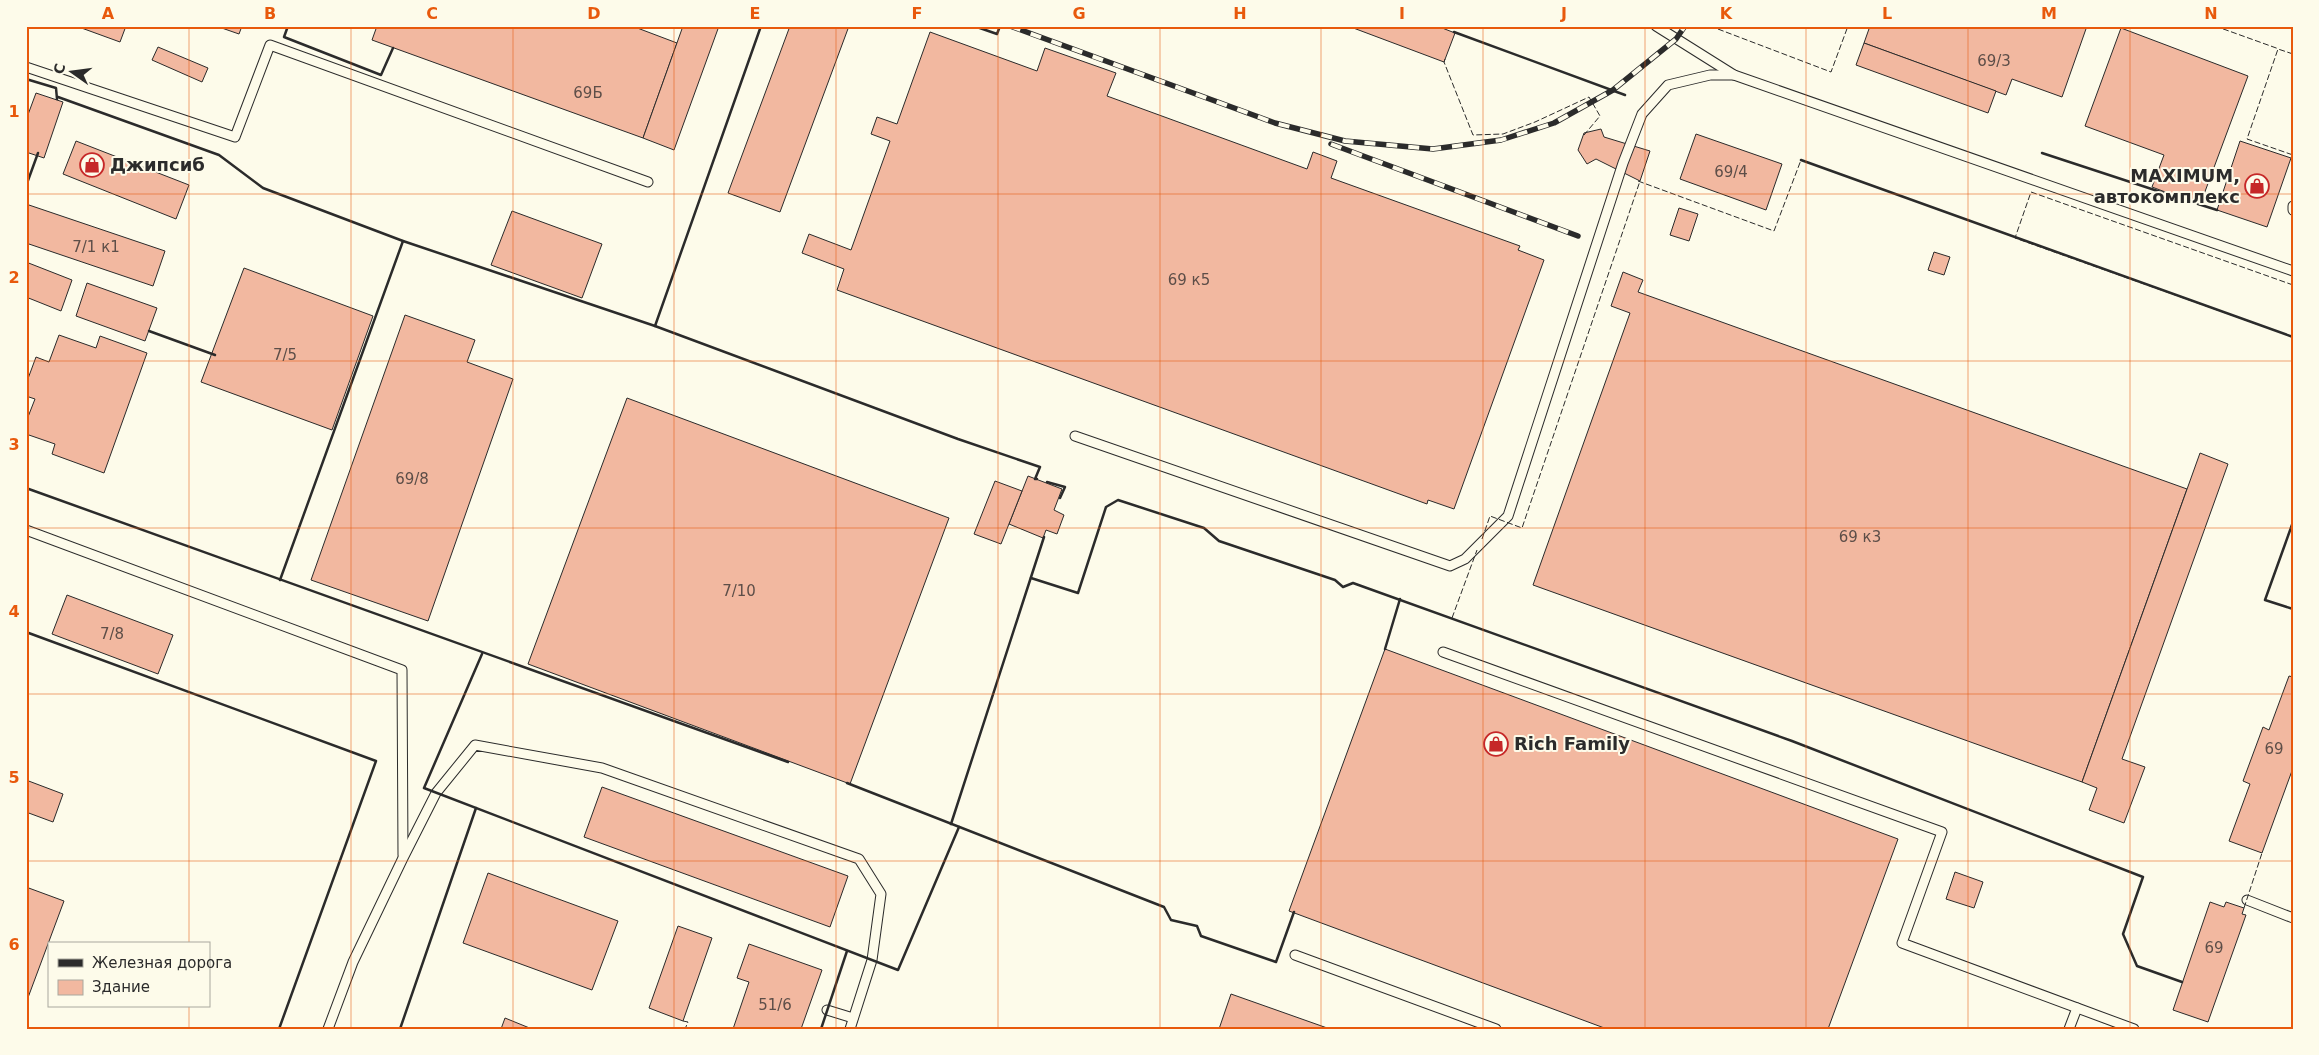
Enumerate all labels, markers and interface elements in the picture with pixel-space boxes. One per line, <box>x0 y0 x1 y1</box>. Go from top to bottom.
text: A <box>102 4 115 23</box>
text: B <box>264 4 276 23</box>
text: C <box>426 4 438 23</box>
text: D <box>587 4 601 23</box>
text: E <box>750 4 760 23</box>
text: F <box>912 4 922 23</box>
text: G <box>1072 4 1086 23</box>
text: H <box>1233 4 1247 23</box>
text: I <box>1399 4 1405 23</box>
text: J <box>1560 4 1567 23</box>
text: K <box>1720 4 1733 23</box>
text: L <box>1882 4 1892 23</box>
text: M <box>2041 4 2057 23</box>
text: N <box>2204 4 2218 23</box>
north arrow <box>48 48 98 98</box>
house number: 69/3 <box>1977 52 2011 70</box>
text: С <box>50 62 68 76</box>
house number: 69Б <box>573 84 603 102</box>
text: 1 <box>8 102 20 121</box>
shop icon: Джипсиб <box>79 152 105 178</box>
place label: Джипсиб <box>110 154 205 175</box>
house number: 69/4 <box>1714 163 1748 181</box>
place label: MAXIMUM, автокомплекс <box>2094 165 2240 207</box>
shop icon: MAXIMUM, автокомплекс <box>2244 173 2270 199</box>
house number: 7/1 к1 <box>72 238 120 256</box>
text: 2 <box>8 268 20 287</box>
house number: 69 к5 <box>1168 271 1210 289</box>
house number: 7/5 <box>273 346 297 364</box>
text: 3 <box>8 435 20 454</box>
house number: 69/8 <box>395 470 429 488</box>
house number: 69 к3 <box>1839 528 1881 546</box>
house number: 7/10 <box>722 582 756 600</box>
text: 4 <box>8 602 20 621</box>
house number: 7/8 <box>100 625 124 643</box>
shop icon: Rich Family <box>1483 731 1509 757</box>
place label: Rich Family <box>1514 733 1630 754</box>
house number: 69 <box>2264 740 2284 758</box>
text: 5 <box>8 768 20 787</box>
text: 6 <box>8 935 20 954</box>
house number: 69 <box>2204 939 2224 957</box>
legend <box>48 942 210 1008</box>
text: Железная дорога <box>92 954 232 972</box>
text: Здание <box>92 978 150 996</box>
house number: 51/6 <box>758 996 792 1014</box>

